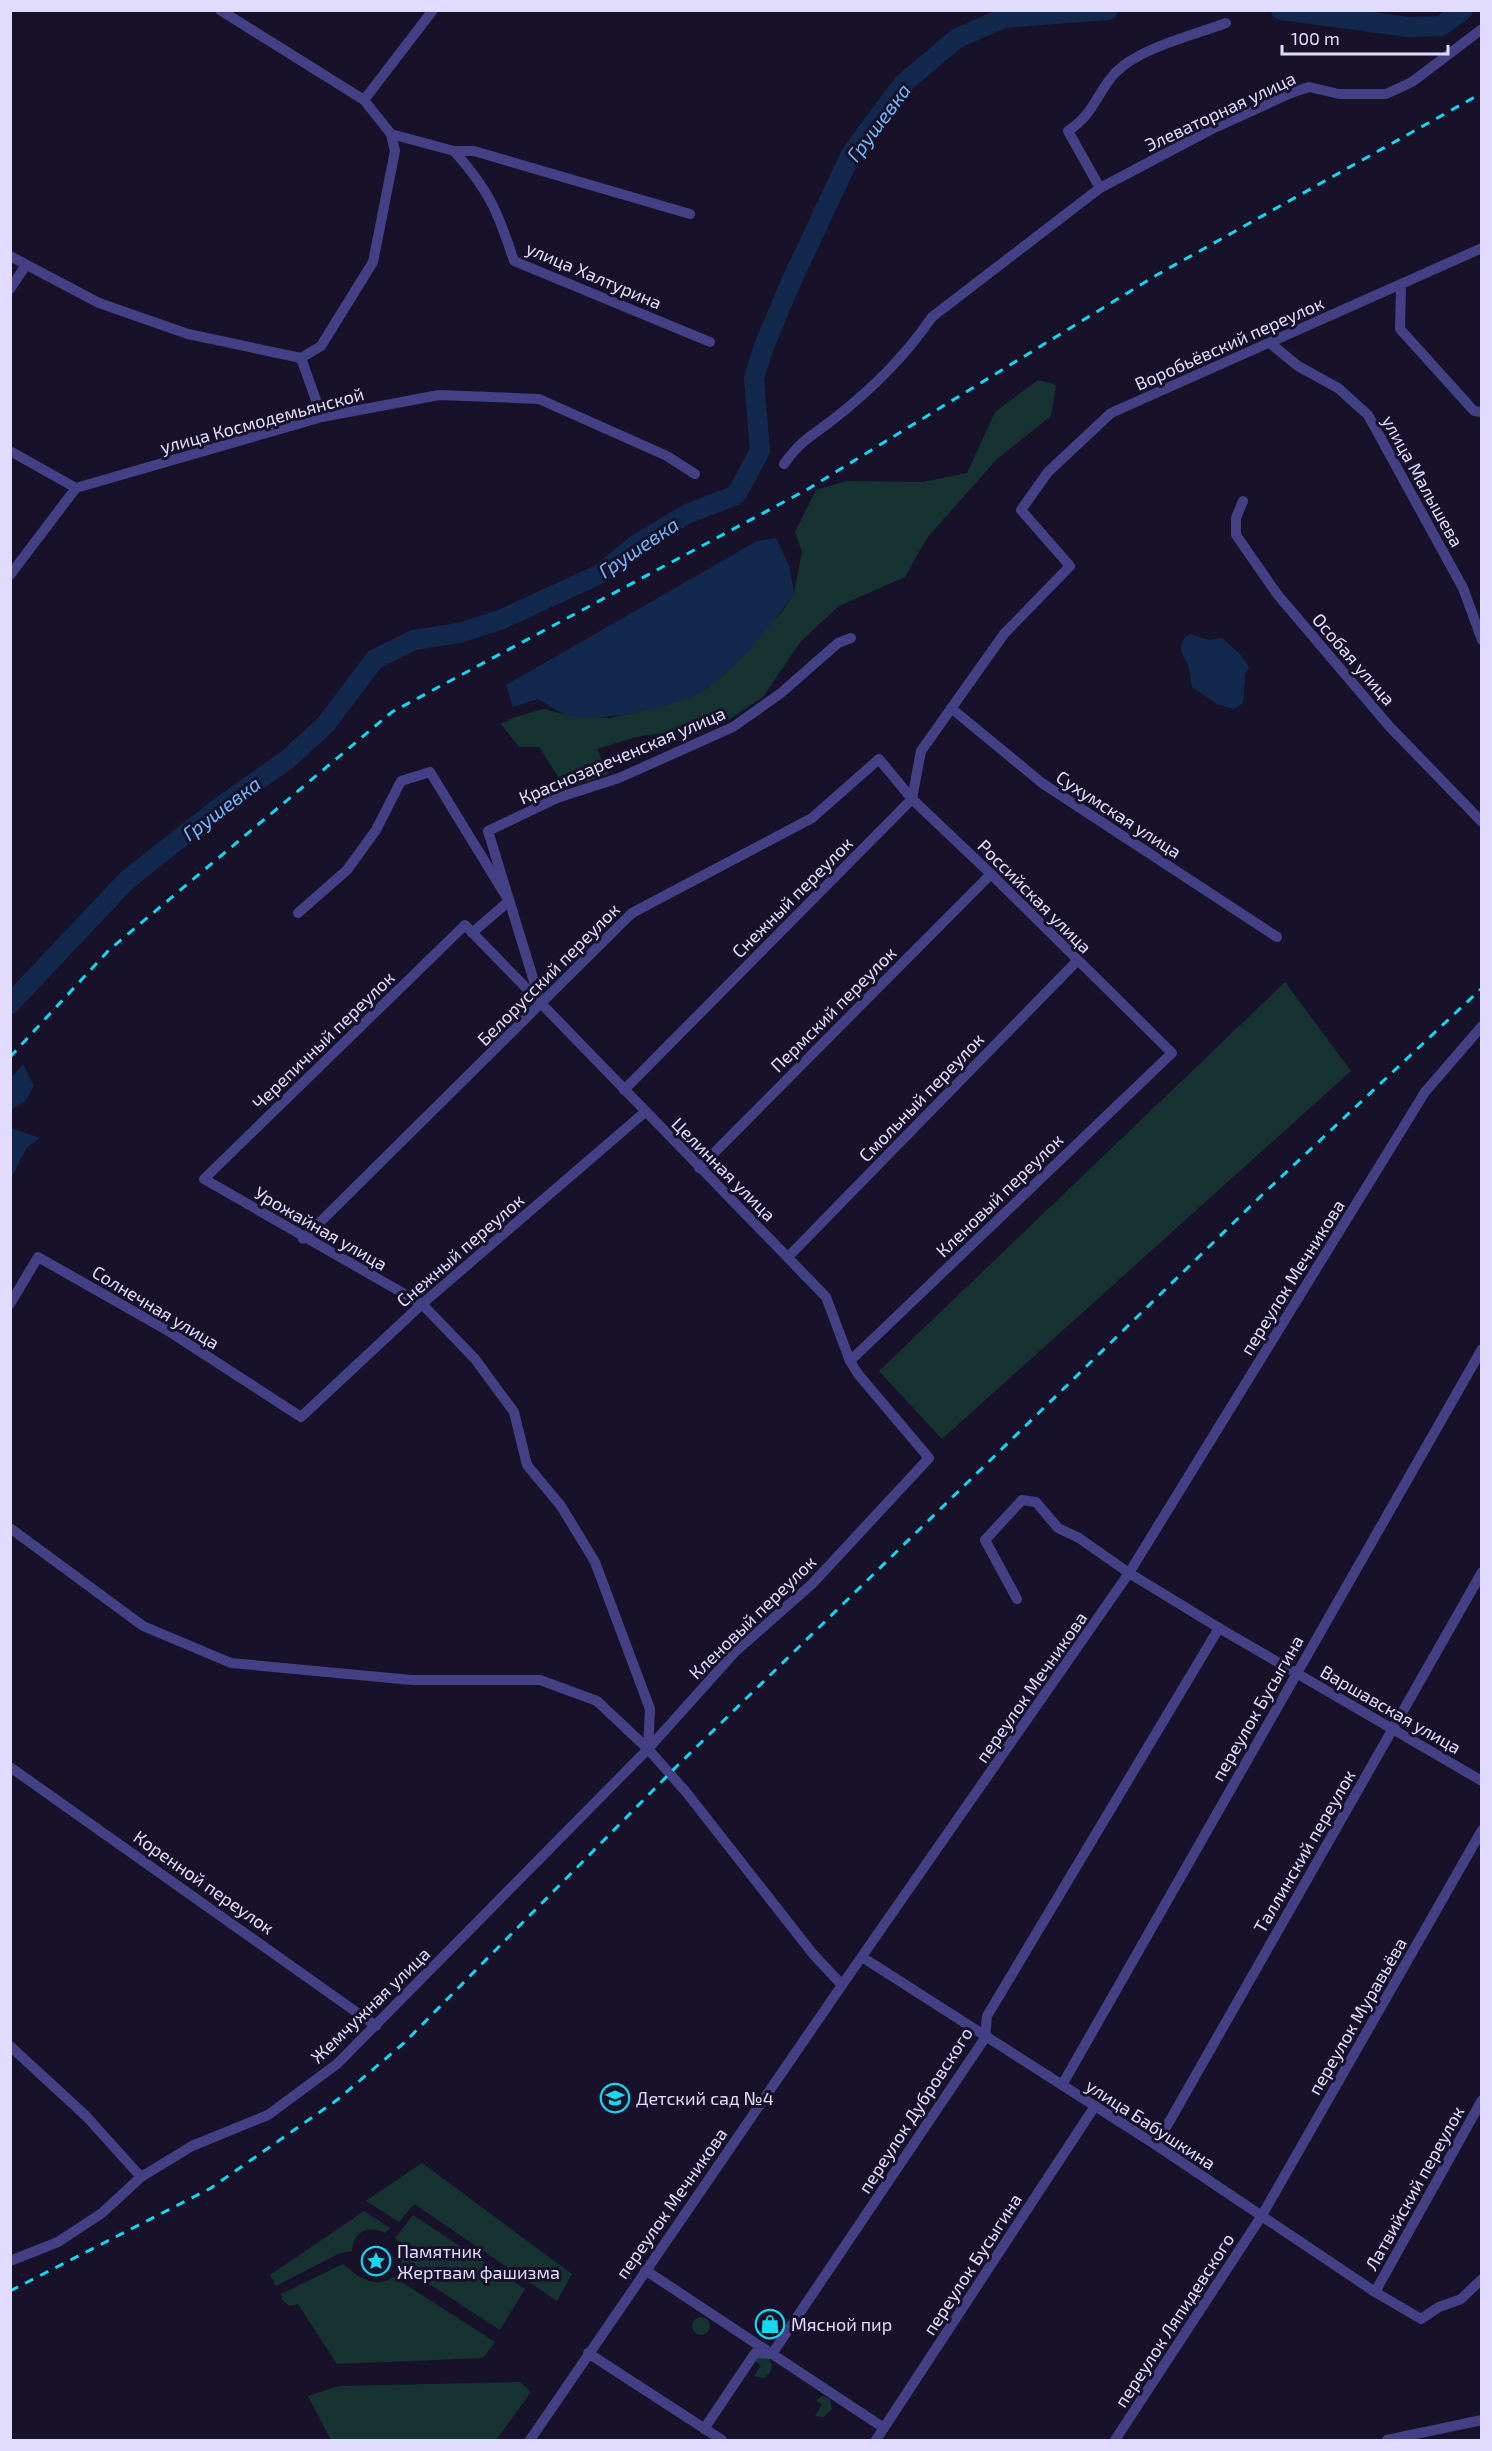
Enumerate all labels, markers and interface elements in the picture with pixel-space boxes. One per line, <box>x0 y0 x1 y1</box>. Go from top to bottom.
scale bar <box>1282 18 1448 56</box>
text: 100 m <box>1291 27 1340 49</box>
street label: Элеваторная улица <box>1141 66 1299 156</box>
water label: Грушевка <box>841 78 915 166</box>
street label: улица Халтурина <box>523 236 665 314</box>
street label: Воробьёвский переулок <box>1131 291 1327 395</box>
street label: улица Космодемьянской <box>158 382 366 458</box>
street label: улица Малышева <box>1378 411 1468 551</box>
water label: Грушевка <box>593 511 683 583</box>
street label: Особая улица <box>1308 608 1400 710</box>
street label: Краснозареченская улица <box>515 701 729 809</box>
street label: Сухумская улица <box>1052 765 1186 863</box>
water label: Грушевка <box>177 771 265 845</box>
street label: Снежный переулок <box>727 832 857 962</box>
street label: Российская улица <box>973 834 1097 958</box>
street label: Белорусский переулок <box>472 898 624 1050</box>
street label: Пермский переулок <box>766 941 901 1076</box>
street label: Черепичный переулок <box>247 966 399 1114</box>
street label: Смольный переулок <box>854 1028 988 1166</box>
street label: Целинная улица <box>668 1113 780 1225</box>
street label: Кленовый переулок <box>931 1128 1067 1261</box>
street label: Урожайная улица <box>251 1181 391 1275</box>
street label: Снежный переулок <box>392 1188 529 1311</box>
street label: переулок Мечникова <box>1235 1195 1349 1359</box>
street label: Солнечная улица <box>88 1260 224 1354</box>
street label: Кленовый переулок <box>684 1550 820 1683</box>
street label: переулок Мечникова <box>971 1607 1091 1767</box>
street label: переулок Бусыгина <box>1206 1631 1308 1785</box>
street label: Варшавская улица <box>1317 1660 1465 1758</box>
street label: Таллинский переулок <box>1248 1765 1360 1936</box>
street label: Коренной переулок <box>130 1825 279 1939</box>
street label: переулок Муравьёва <box>1303 1933 1411 2099</box>
street label: Жемчужная улица <box>306 1942 434 2068</box>
street label: переулок Дубровского <box>853 2023 977 2197</box>
street label: улица Бабушкина <box>1082 2074 1220 2174</box>
school or university icon: Детский сад №4 <box>599 2082 631 2114</box>
place label: Детский сад №4 <box>636 2087 774 2109</box>
street label: Латвийский переулок <box>1360 2102 1469 2274</box>
street label: переулок Мечникова <box>611 2123 731 2283</box>
street label: переулок Бусыгина <box>918 2189 1026 2339</box>
street label: переулок Ляпидевского <box>1110 2229 1238 2411</box>
place label: Памятник Жертвам фашизма <box>397 2240 560 2283</box>
place icon: Памятник Жертвам фашизма <box>360 2245 392 2277</box>
shop icon: Мясной пир <box>754 2308 786 2340</box>
place label: Мясной пир <box>791 2313 892 2335</box>

